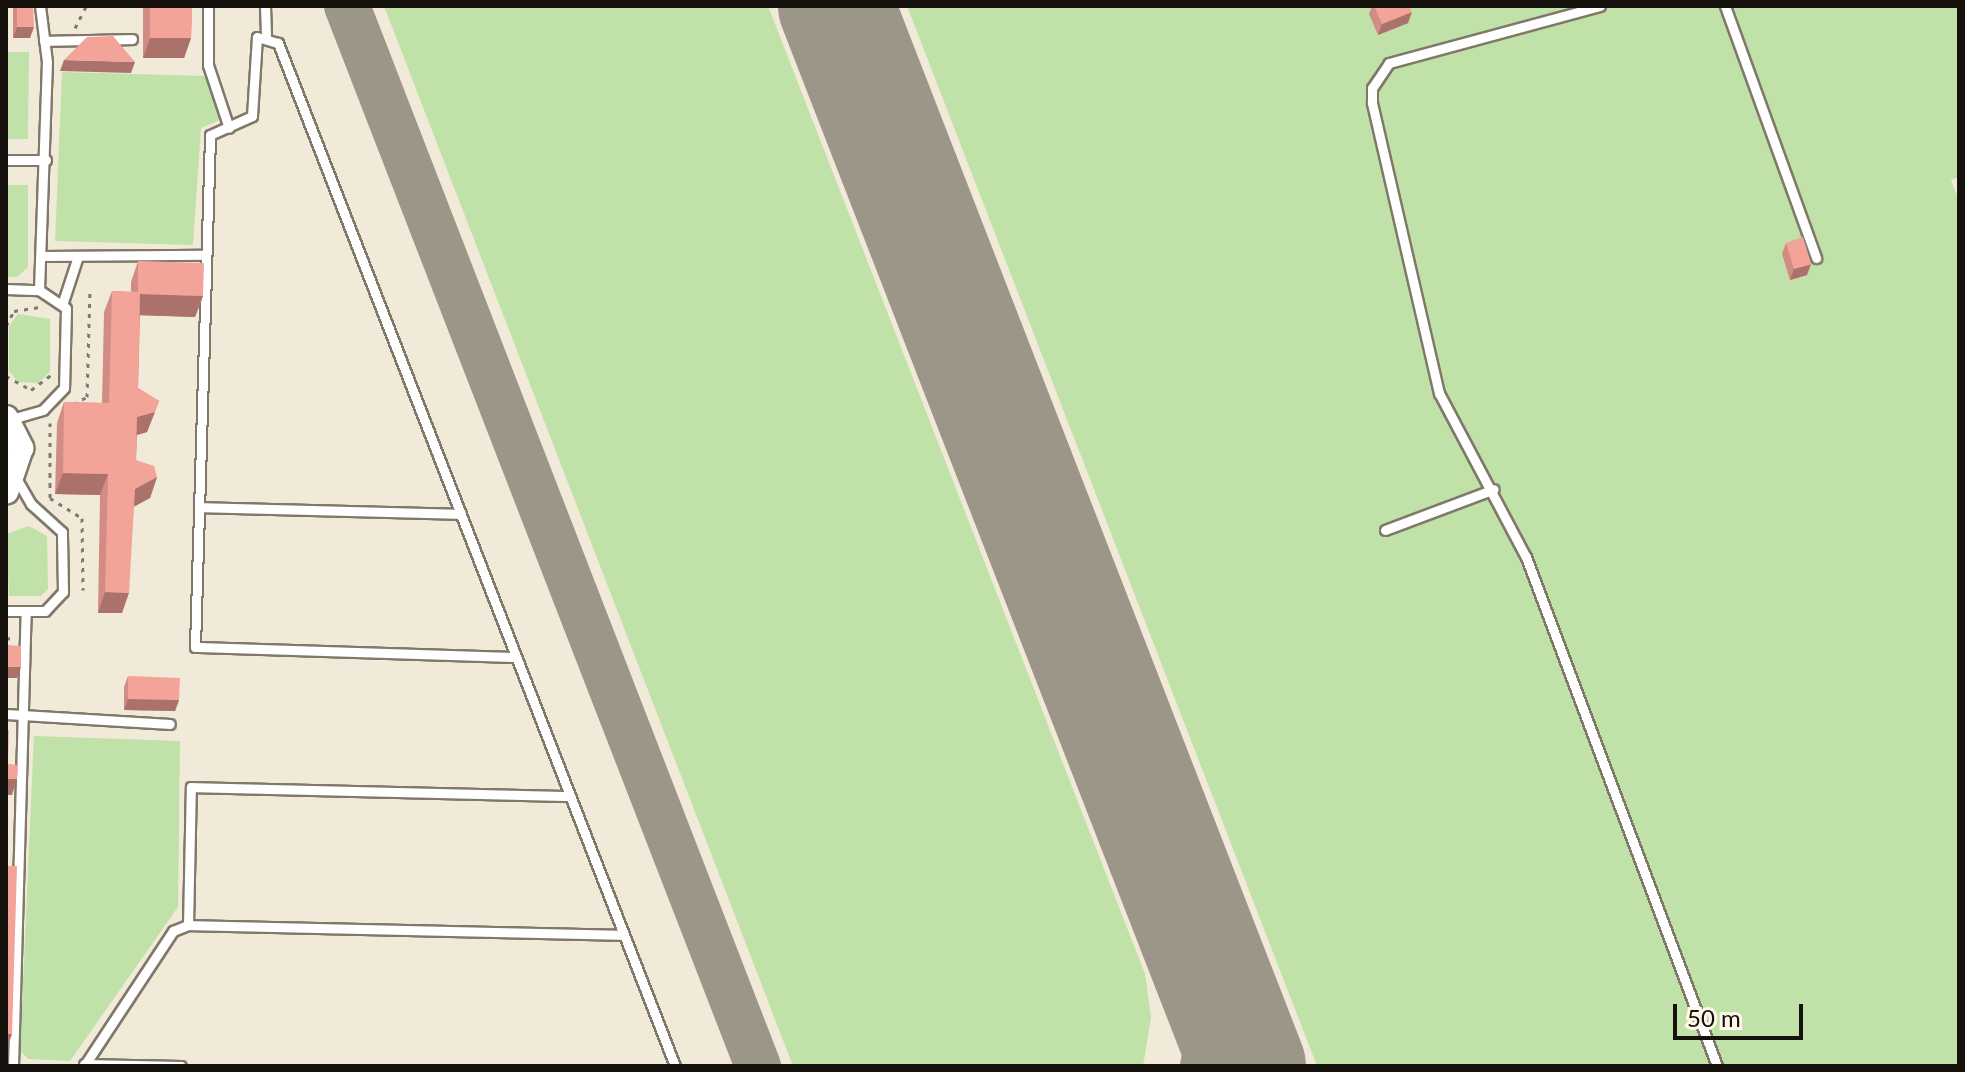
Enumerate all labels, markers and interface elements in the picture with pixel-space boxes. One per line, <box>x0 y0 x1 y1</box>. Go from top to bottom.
scale bar <box>1677 988 1807 1038</box>
text: 50 m <box>1687 1003 1741 1032</box>

